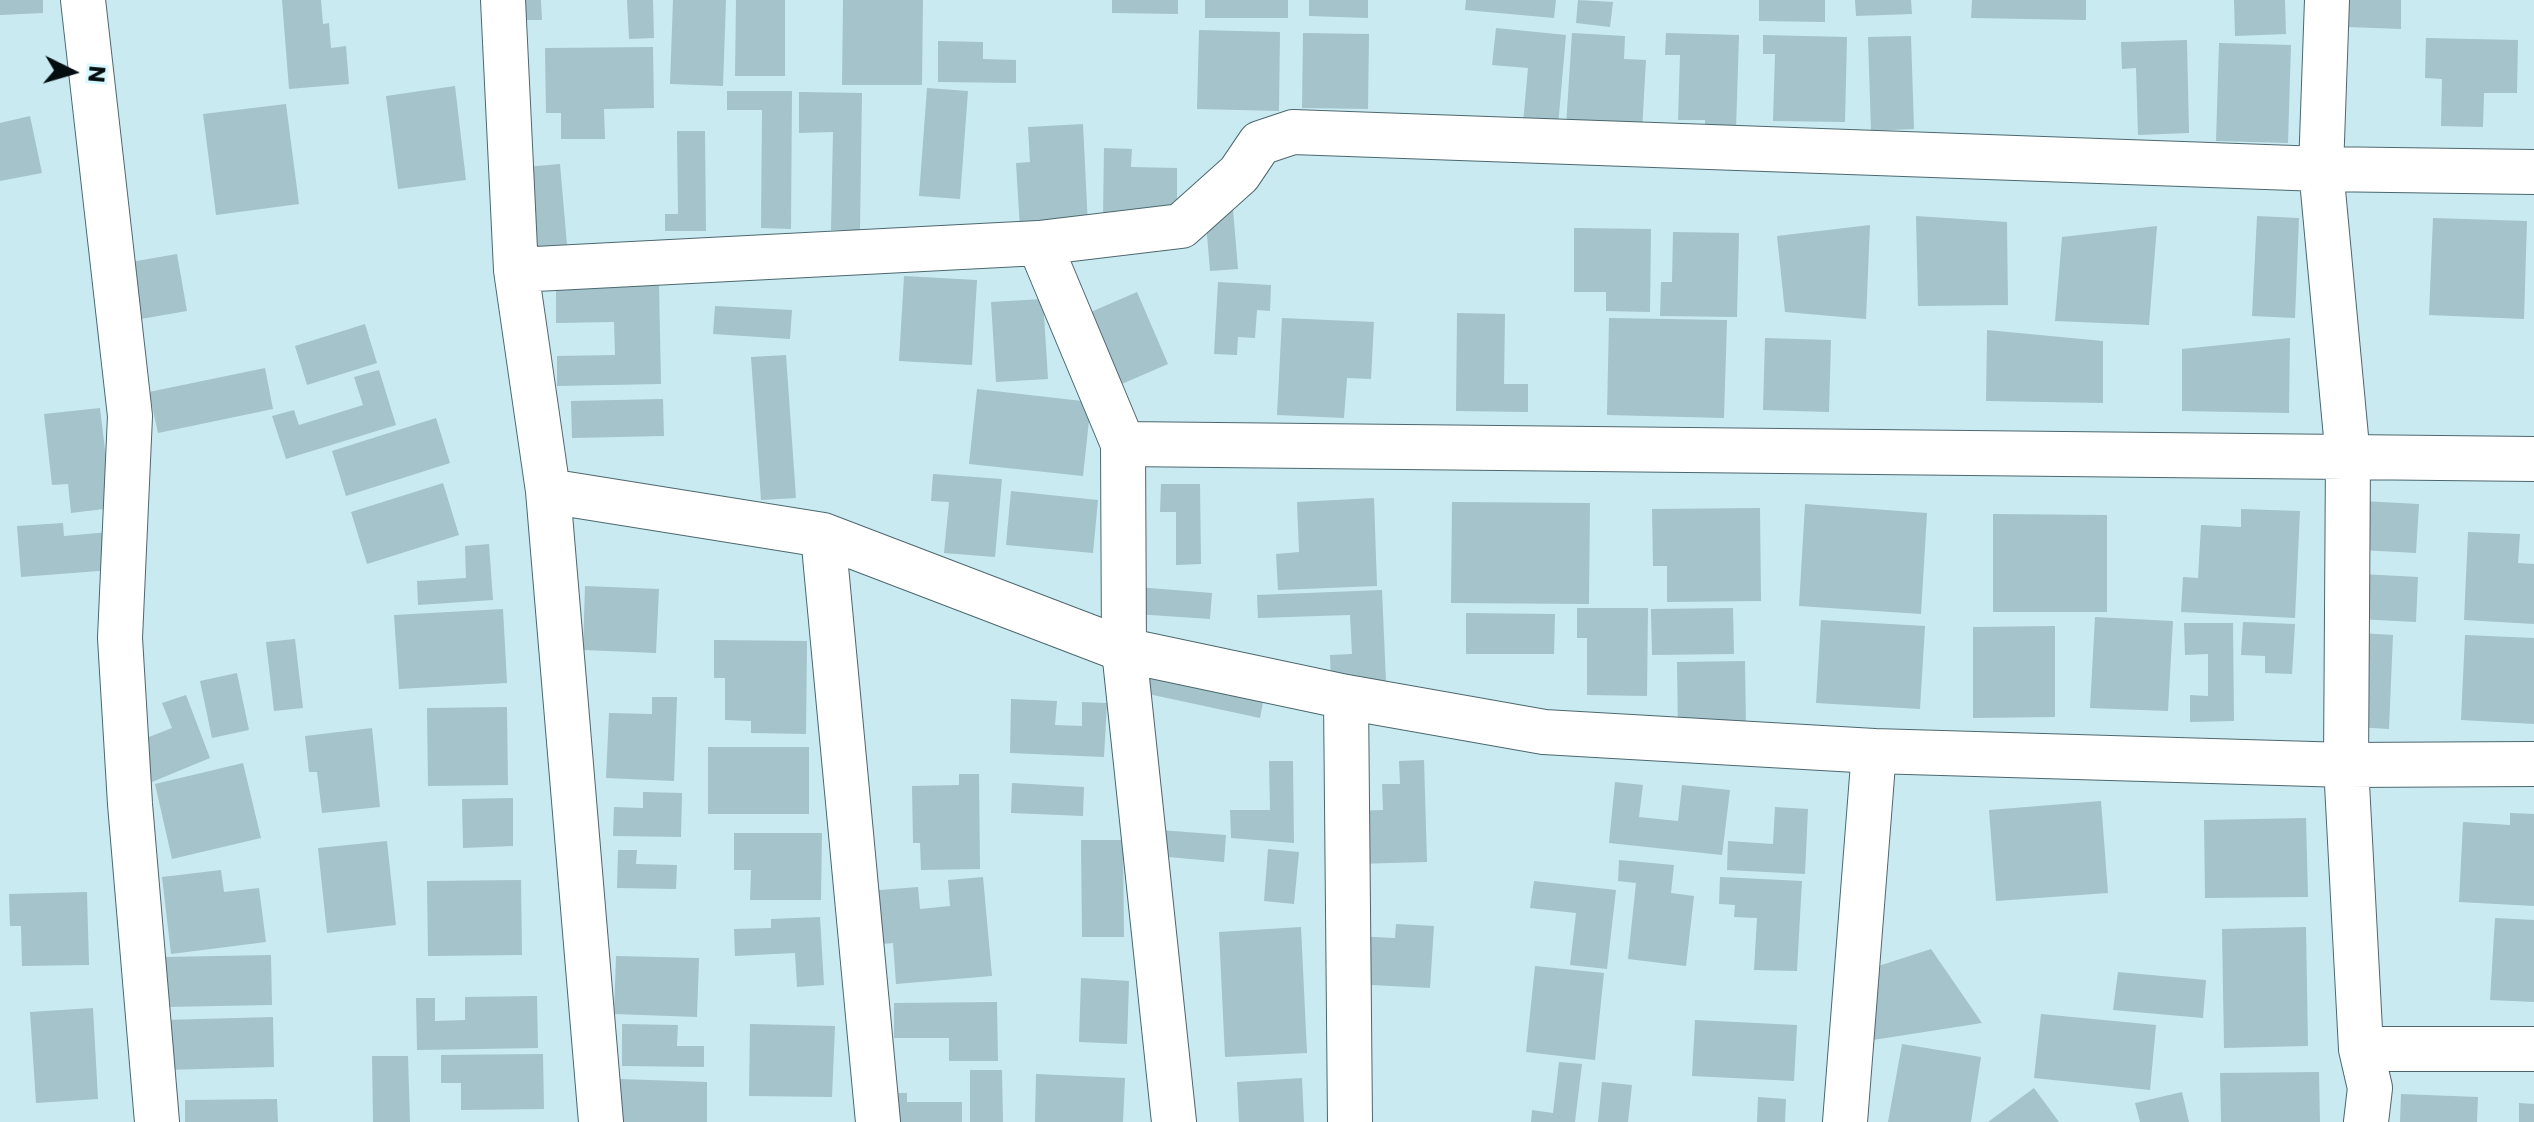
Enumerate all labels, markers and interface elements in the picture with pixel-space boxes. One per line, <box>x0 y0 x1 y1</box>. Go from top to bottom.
north arrow <box>32 32 112 112</box>
text: N <box>80 65 113 84</box>

